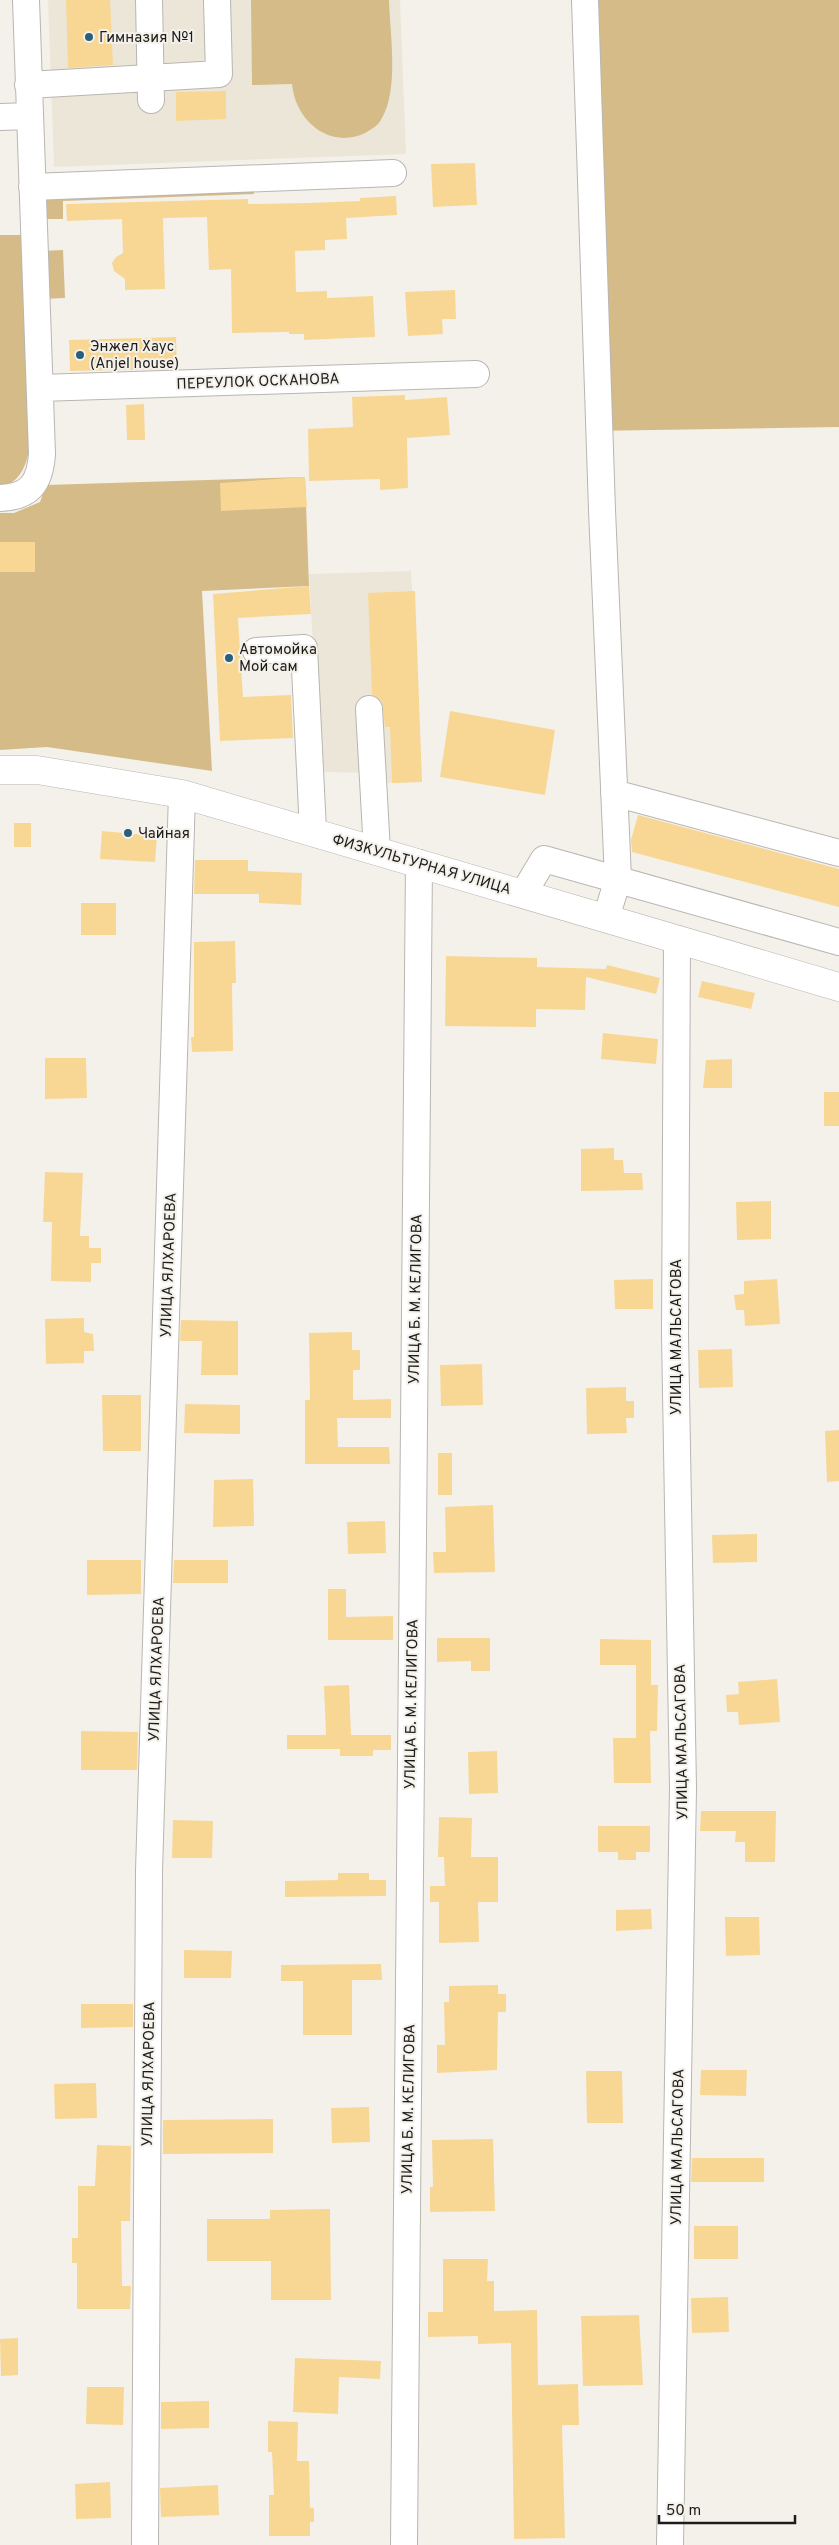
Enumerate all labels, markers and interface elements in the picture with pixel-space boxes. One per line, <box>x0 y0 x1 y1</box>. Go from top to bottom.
place label: Гимназия №1 <box>99 29 194 48</box>
marker: Гимназия №1 <box>83 31 95 43</box>
place label: Энжел Хаус (Anjel house) <box>90 338 179 374</box>
marker: Энжел Хаус (Anjel house) <box>74 349 86 361</box>
street label: ПЕРЕУЛОК ОСКАНОВА <box>176 370 340 395</box>
place label: Автомойка Мой сам <box>239 641 317 677</box>
marker: Автомойка Мой сам <box>223 652 235 664</box>
place label: Чайная <box>138 825 190 844</box>
marker: Чайная <box>122 827 134 839</box>
street label: ФИЗКУЛЬТУРНАЯ УЛИЦА <box>330 831 513 900</box>
street label: УЛИЦА ЯЛХАРОЕВА <box>157 1192 182 1338</box>
street label: УЛИЦА Б. М. КЕЛИГОВА <box>406 1214 427 1384</box>
street label: УЛИЦА МАЛЬСАГОВА <box>668 1259 687 1415</box>
street label: УЛИЦА ЯЛХАРОЕВА <box>145 1596 170 1742</box>
street label: УЛИЦА Б. М. КЕЛИГОВА <box>402 1619 423 1789</box>
street label: УЛИЦА МАЛЬСАГОВА <box>672 1664 693 1820</box>
street label: УЛИЦА ЯЛХАРОЕВА <box>139 2001 160 2147</box>
street label: УЛИЦА Б. М. КЕЛИГОВА <box>399 2024 420 2194</box>
street label: УЛИЦА МАЛЬСАГОВА <box>668 2069 689 2225</box>
scale bar <box>659 2492 795 2524</box>
text: 50 m <box>666 2502 701 2521</box>

